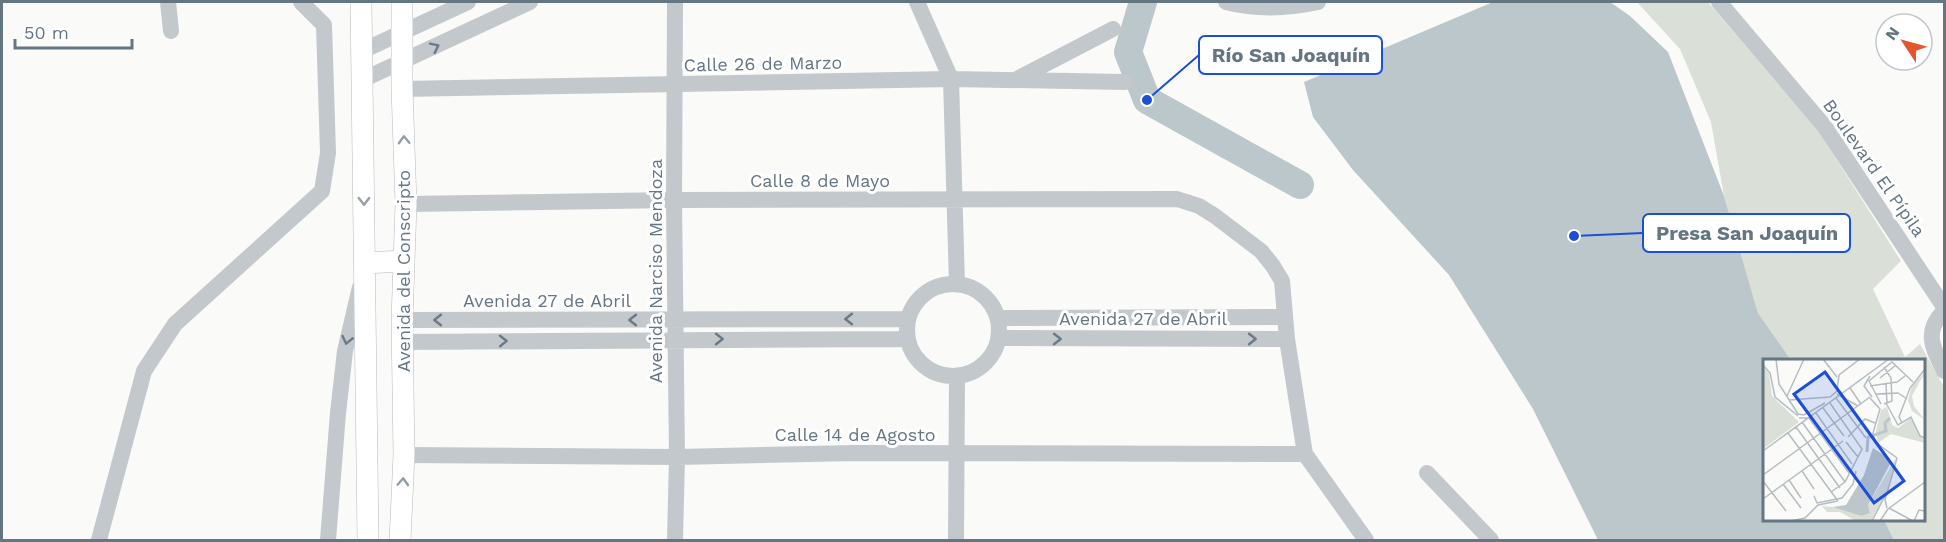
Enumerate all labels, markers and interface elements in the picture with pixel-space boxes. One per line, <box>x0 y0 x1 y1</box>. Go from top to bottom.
scale bar <box>15 12 132 50</box>
north arrow <box>1874 12 1934 72</box>
text: 50 m <box>24 22 69 43</box>
text: N <box>1881 23 1903 44</box>
callout: Río San Joaquín <box>1199 36 1382 74</box>
one-way arrow <box>428 43 439 55</box>
text: Río San Joaquín <box>1212 43 1370 67</box>
street label: Calle 26 de Marzo <box>684 52 842 75</box>
street label: Boulevard El Pípila <box>1819 95 1930 241</box>
one-way arrow <box>398 136 410 145</box>
street label: Avenida Narciso Mendoza <box>645 159 666 383</box>
street label: Avenida del Conscripto <box>393 170 414 372</box>
street label: Calle 8 de Mayo <box>750 170 890 191</box>
one-way arrow <box>358 197 370 206</box>
callout: Presa San Joaquín <box>1643 214 1850 252</box>
text: Presa San Joaquín <box>1656 221 1838 245</box>
street label: Avenida 27 de Abril <box>463 290 631 311</box>
street label: Avenida 27 de Abril <box>1059 308 1227 329</box>
one-way arrow <box>845 313 854 325</box>
one-way arrow <box>434 314 443 326</box>
one-way arrow <box>629 314 638 326</box>
one-way arrow <box>715 333 724 345</box>
one-way arrow <box>1053 333 1062 345</box>
one-way arrow <box>1248 333 1257 345</box>
one-way arrow <box>342 335 355 345</box>
one-way arrow <box>499 335 508 347</box>
inset map <box>1763 359 1925 521</box>
street label: Calle 14 de Agosto <box>774 424 936 445</box>
one-way arrow <box>397 478 410 487</box>

